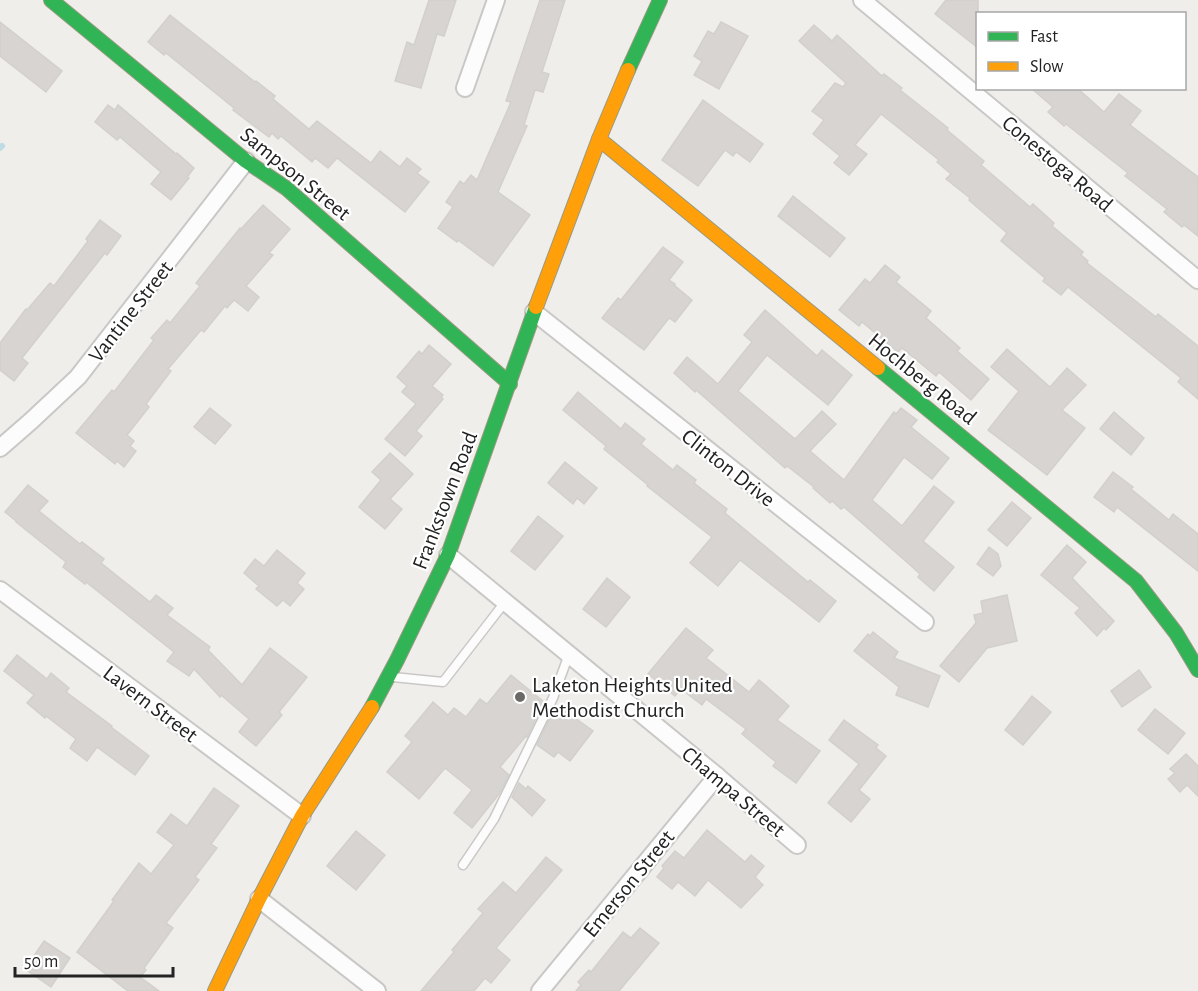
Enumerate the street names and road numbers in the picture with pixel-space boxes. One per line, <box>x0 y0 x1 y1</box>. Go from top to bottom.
street label: Conestoga Road <box>998 111 1117 216</box>
street label: Sampson Street <box>236 123 354 225</box>
street label: Vantine Street <box>85 257 177 366</box>
street label: Hochberg Road <box>864 329 981 429</box>
street label: Clinton Drive <box>678 425 779 511</box>
street label: Frankstown Road <box>409 428 481 572</box>
street label: Lavern Street <box>99 661 202 746</box>
street label: Champa Street <box>678 742 789 841</box>
street label: Emerson Street <box>579 826 678 941</box>

